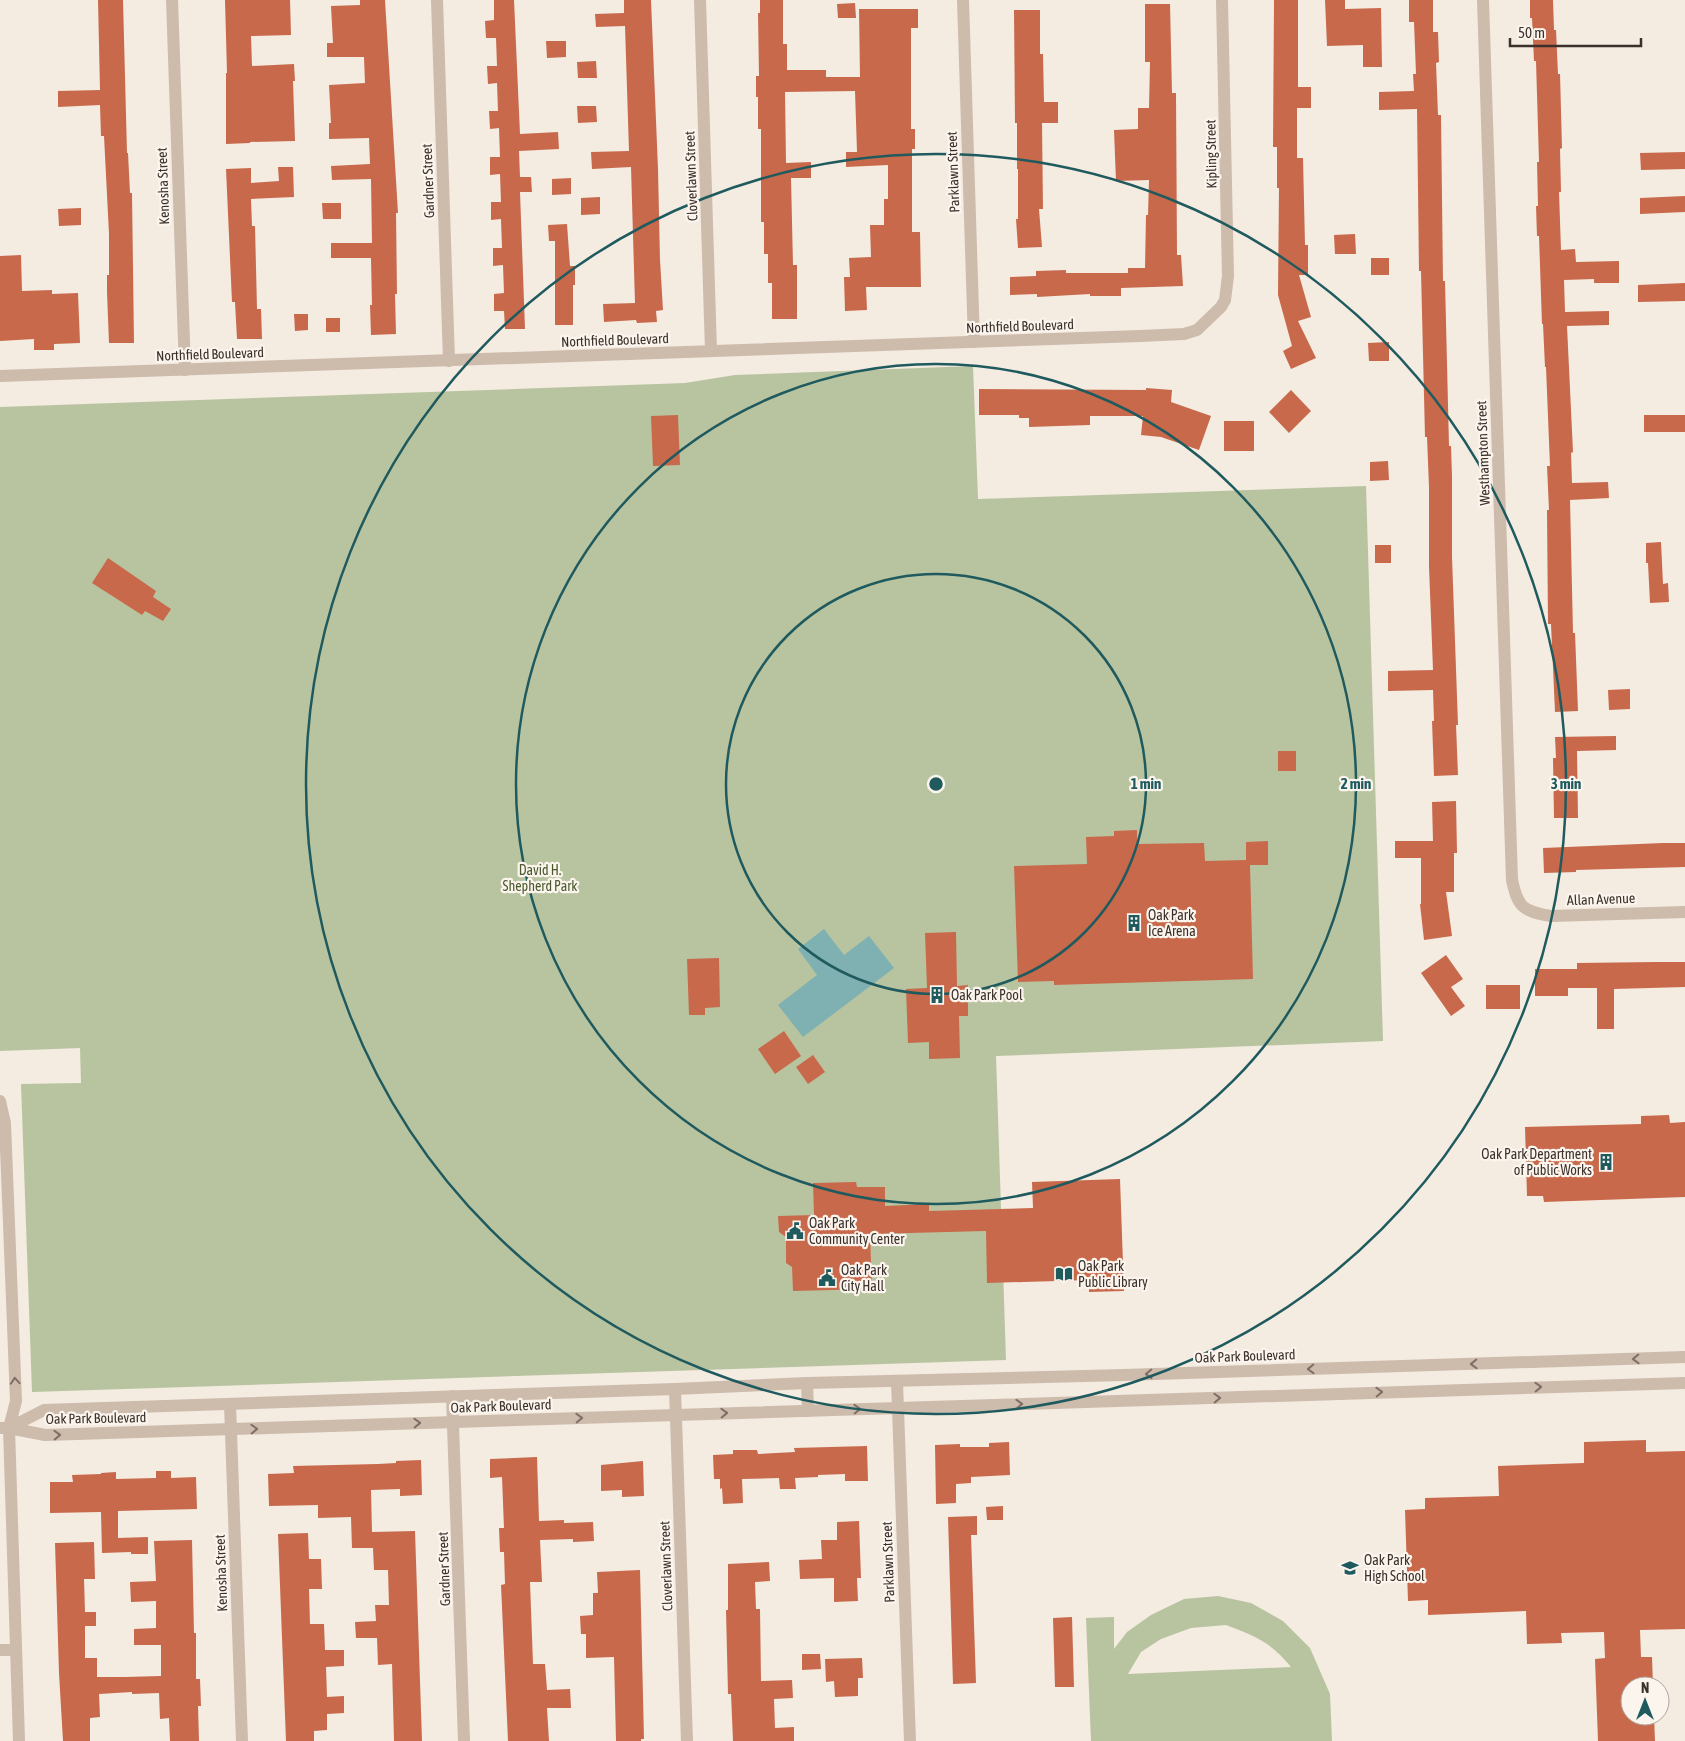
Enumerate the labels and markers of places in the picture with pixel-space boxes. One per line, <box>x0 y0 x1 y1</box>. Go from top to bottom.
centre of rings <box>927 775 945 793</box>
place label: Oak Park Ice Arena <box>1148 907 1196 939</box>
building icon: Oak Park Ice Arena <box>1124 913 1144 933</box>
building icon: Oak Park Pool <box>927 985 947 1005</box>
place label: Oak Park Pool <box>951 987 1023 1003</box>
place label: Oak Park Department of Public Works <box>1481 1146 1592 1178</box>
building icon: Oak Park Department of Public Works <box>1596 1152 1616 1172</box>
place label: Oak Park Community Center <box>809 1215 905 1247</box>
public building icon: Oak Park Community Center <box>785 1221 805 1241</box>
place label: Oak Park Public Library <box>1078 1258 1148 1290</box>
place label: Oak Park City Hall <box>841 1262 887 1294</box>
library icon: Oak Park Public Library <box>1054 1264 1074 1284</box>
public building icon: Oak Park City Hall <box>817 1268 837 1288</box>
place label: Oak Park High School <box>1364 1552 1425 1584</box>
school or university icon: Oak Park High School <box>1340 1558 1360 1578</box>

